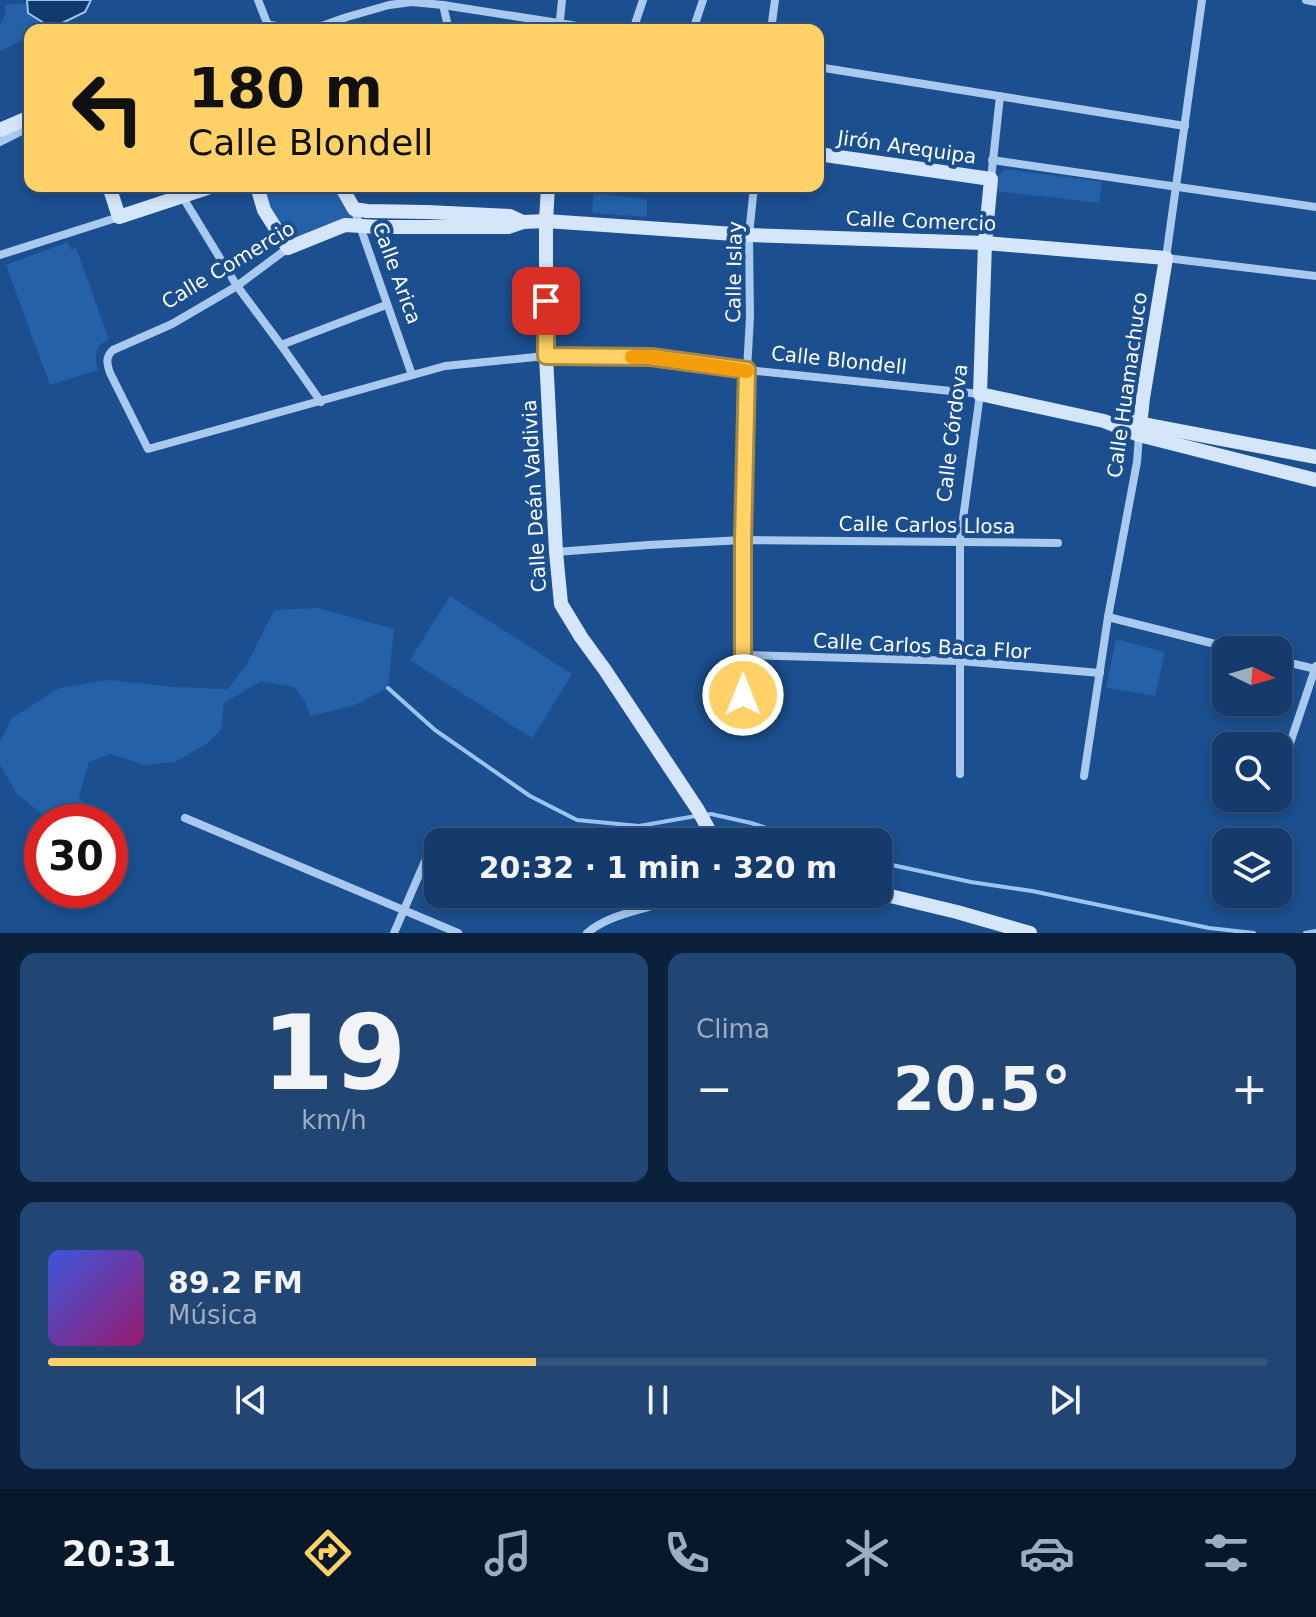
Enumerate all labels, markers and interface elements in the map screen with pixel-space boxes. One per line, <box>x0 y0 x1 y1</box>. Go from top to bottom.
text: 180 m <box>188 55 383 120</box>
icon: left <box>56 56 160 160</box>
text: Calle Blondell <box>188 122 433 163</box>
street label: Jirón Arequipa <box>834 125 978 169</box>
street label: Calle Comercio <box>845 206 997 236</box>
street label: Calle Comercio <box>157 216 299 314</box>
street label: Calle Arica <box>367 219 427 327</box>
street label: Calle Islay <box>721 221 747 323</box>
pin <box>512 267 580 335</box>
icon: arrive <box>524 279 568 323</box>
street label: Calle Huamachuco <box>1102 291 1152 479</box>
street label: Calle Blondell <box>770 341 908 379</box>
street label: Calle Córdova <box>932 363 972 503</box>
street label: Calle Deán Valdivia <box>517 399 551 593</box>
street label: Calle Carlos Llosa <box>838 511 1016 539</box>
street label: Calle Carlos Baca Flor <box>812 628 1032 664</box>
north arrow <box>1212 636 1292 716</box>
map controls <box>1212 636 1292 908</box>
position arrow <box>701 653 785 737</box>
button: search <box>1212 732 1292 812</box>
speed limit sign: 30 <box>24 804 128 908</box>
button: layers <box>1212 828 1292 908</box>
text: 20:32 · 1 min · 320 m <box>479 850 837 885</box>
text: 19 <box>262 992 406 1114</box>
text: Clima <box>696 1014 770 1044</box>
text: 20.5° <box>893 1054 1071 1124</box>
text: − <box>696 1063 733 1114</box>
text: + <box>1231 1063 1268 1114</box>
text: km/h <box>301 1105 367 1135</box>
text: 89.2 FM <box>168 1265 303 1300</box>
text: Música <box>168 1300 258 1330</box>
icon: previous <box>229 1378 273 1422</box>
icon: pause <box>636 1378 680 1422</box>
icon: next <box>1043 1378 1087 1422</box>
icon: directions <box>300 1525 356 1581</box>
icon: music <box>480 1525 536 1581</box>
icon: phone <box>659 1525 715 1581</box>
icon: climate <box>839 1525 895 1581</box>
icon: car <box>1019 1525 1075 1581</box>
icon: filters <box>1198 1525 1254 1581</box>
text: 20:31 <box>62 1533 176 1574</box>

